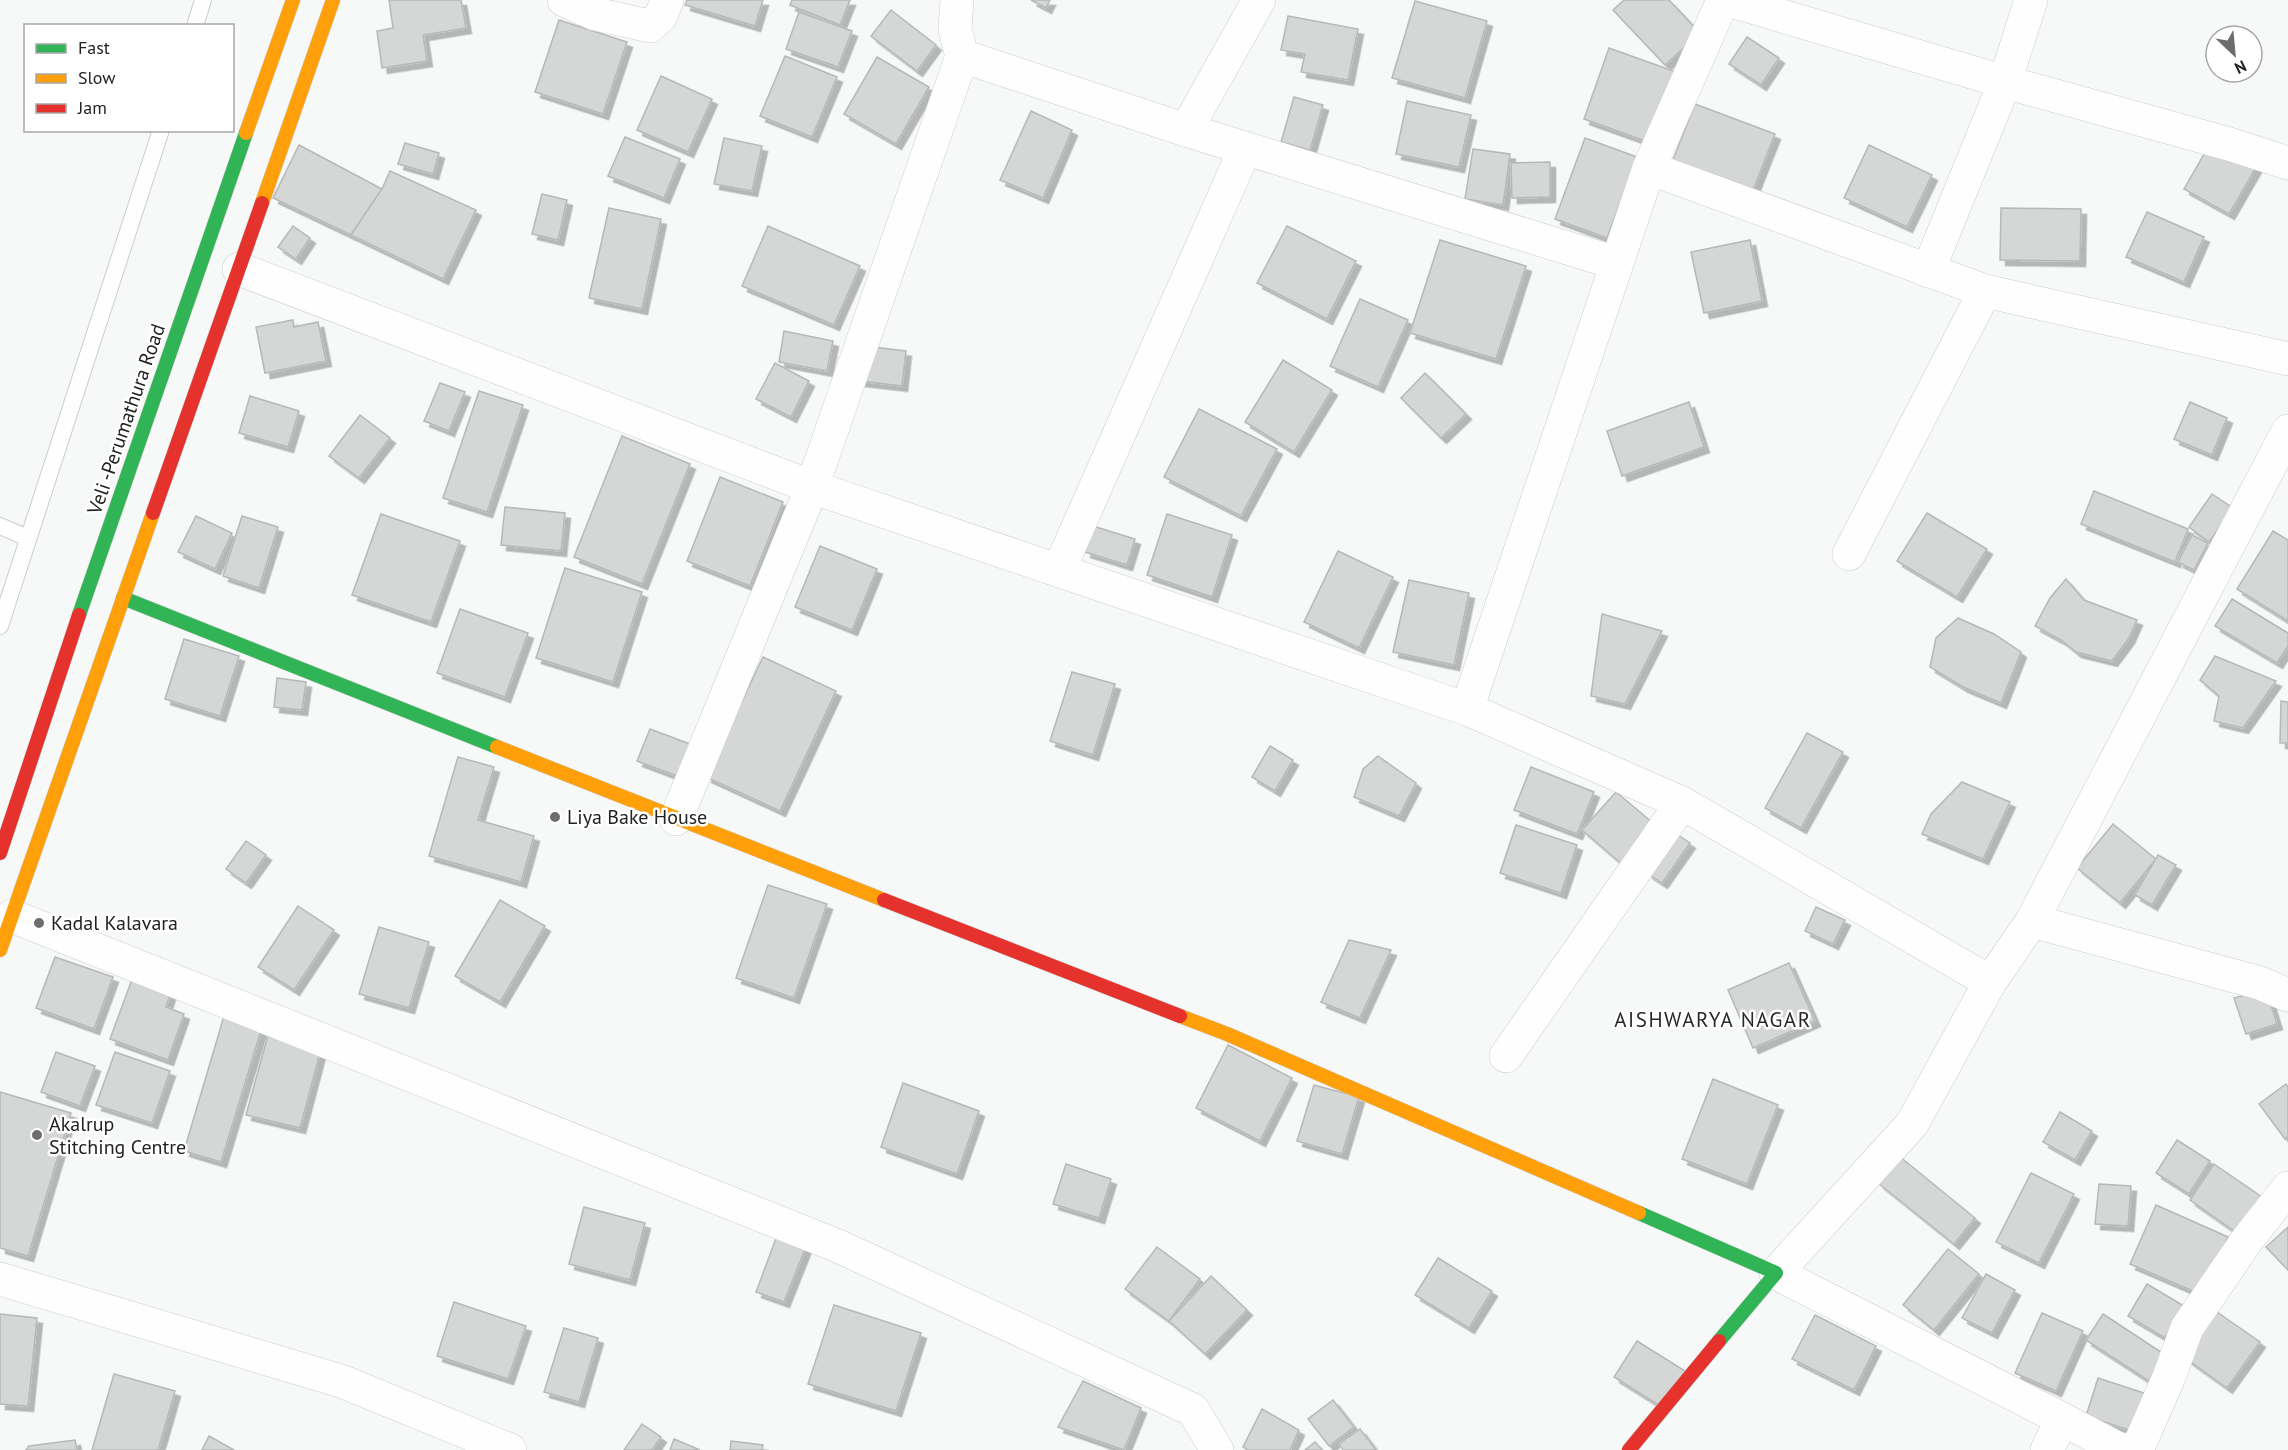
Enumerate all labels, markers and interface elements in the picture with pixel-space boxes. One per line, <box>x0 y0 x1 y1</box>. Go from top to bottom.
legend <box>24 24 234 132</box>
north arrow <box>2204 24 2264 84</box>
text: Fast <box>78 36 110 59</box>
text: N <box>2231 56 2250 79</box>
text: Slow <box>78 66 116 89</box>
text: Jam <box>77 96 107 119</box>
street label: Veli -Perumathura Road <box>81 320 171 519</box>
place label: Liya Bake House <box>567 804 707 830</box>
marker: Liya Bake House <box>548 810 562 824</box>
place label: Kadal Kalavara <box>51 910 178 936</box>
marker: Kadal Kalavara <box>32 916 46 930</box>
district label: AISHWARYA NAGAR <box>1614 1006 1812 1033</box>
place label: Akalrup Stitching Centre <box>49 1111 186 1160</box>
marker: Akalrup Stitching Centre <box>30 1128 44 1142</box>

